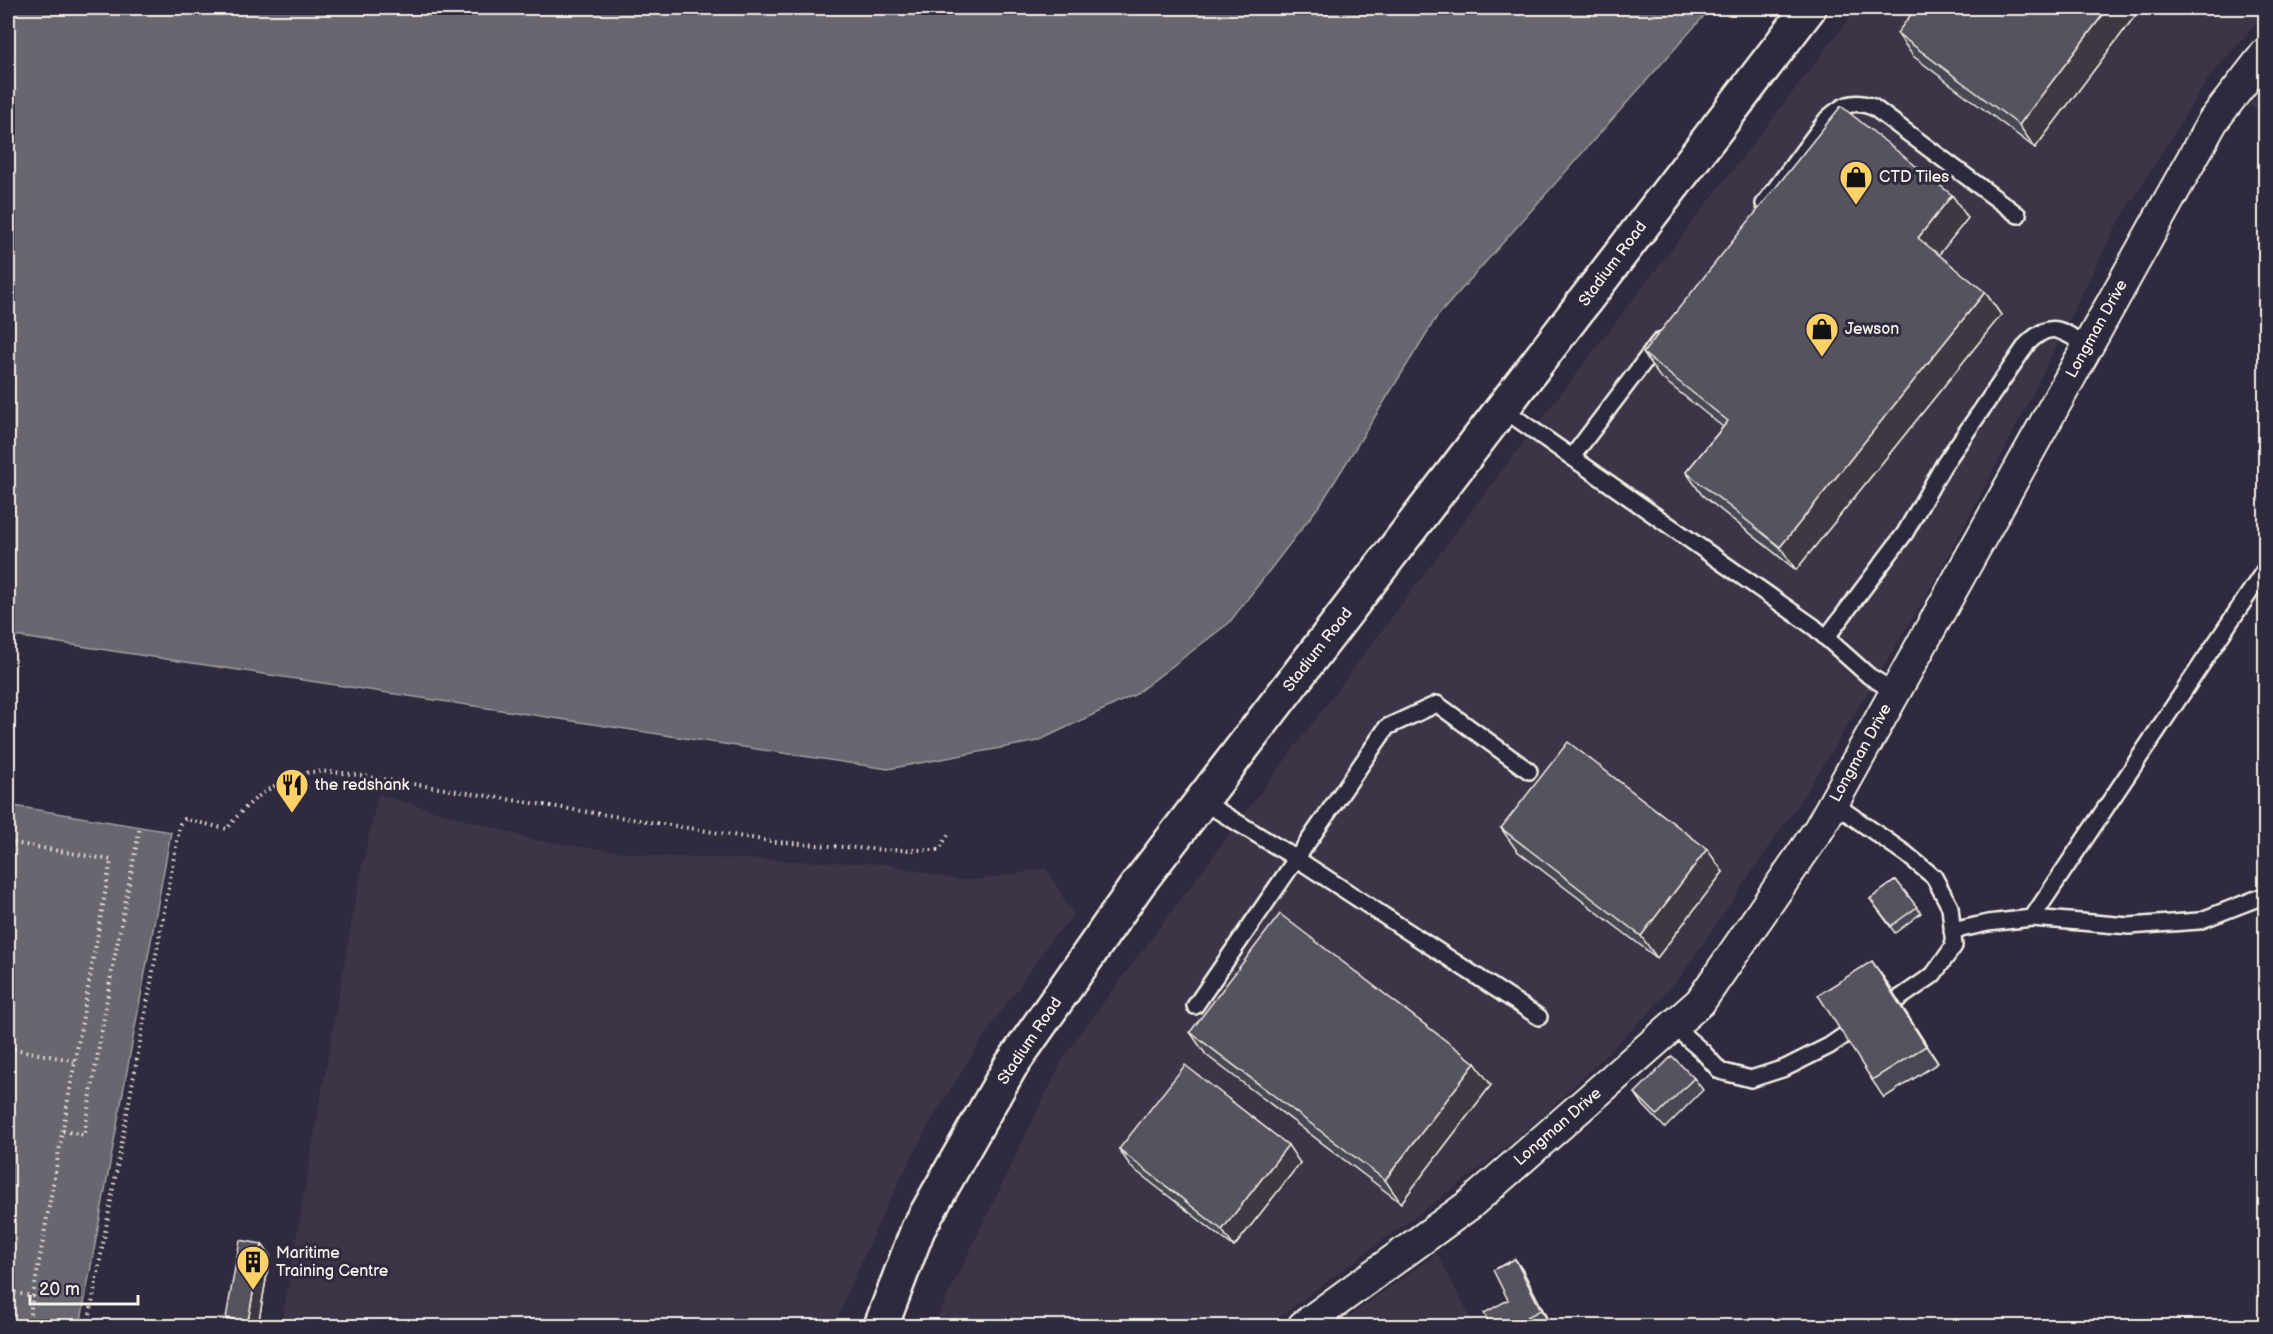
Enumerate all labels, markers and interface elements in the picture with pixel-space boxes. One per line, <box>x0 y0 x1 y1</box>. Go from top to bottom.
shop icon: CTD Tiles <box>1838 159 1874 206</box>
place label: CTD Tiles <box>1879 168 1949 187</box>
street label: Stadium Road <box>1575 218 1651 310</box>
street label: Longman Drive <box>2062 276 2132 381</box>
shop icon: Jewson <box>1804 311 1840 358</box>
place label: Jewson <box>1845 320 1899 339</box>
street label: Stadium Road <box>1279 604 1357 696</box>
street label: Longman Drive <box>1826 700 1896 805</box>
restaurant icon: the redshank <box>274 767 310 814</box>
place label: the redshank <box>315 776 410 795</box>
street label: Stadium Road <box>994 994 1066 1088</box>
street label: Longman Drive <box>1511 1084 1606 1170</box>
building icon: Maritime Training Centre <box>235 1244 271 1291</box>
place label: Maritime Training Centre <box>276 1244 389 1281</box>
scale bar <box>30 1268 138 1306</box>
text: 20 m <box>39 1279 80 1300</box>

